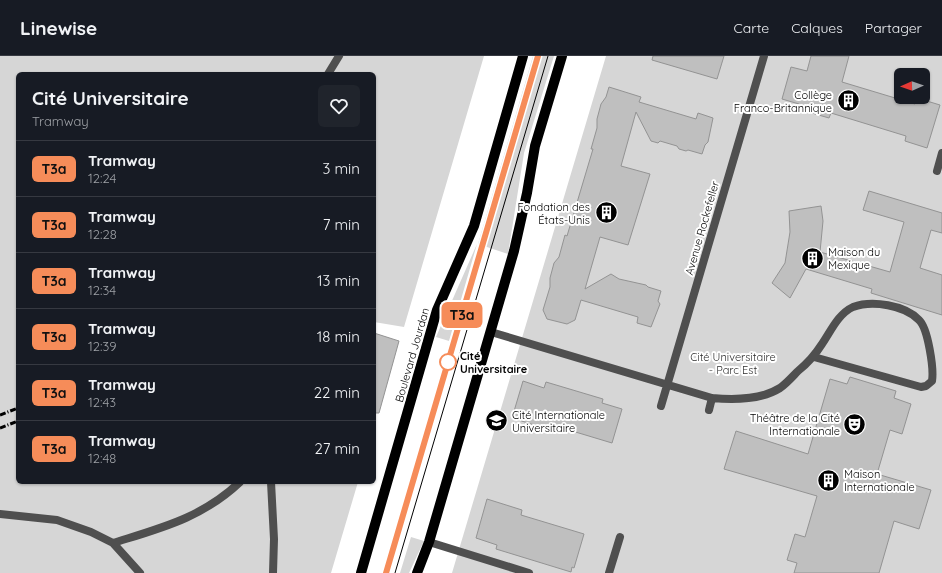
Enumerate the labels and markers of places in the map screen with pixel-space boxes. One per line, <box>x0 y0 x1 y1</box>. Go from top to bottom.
place label: Collège Franco-Britannique <box>734 88 832 115</box>
building icon: Collège Franco-Britannique <box>835 88 861 114</box>
place label: Fondation des États-Unis <box>517 200 590 227</box>
building icon: Fondation des États-Unis <box>593 200 619 226</box>
building icon: Maison du Mexique <box>799 245 825 271</box>
place label: Maison du Mexique <box>828 245 880 272</box>
place label: Cité Universitaire <box>460 349 528 376</box>
marker: Cité Universitaire <box>439 353 457 371</box>
school or university icon: Cité Internationale Universitaire <box>484 408 510 434</box>
place label: Cité Internationale Universitaire <box>512 408 605 435</box>
place label: Théâtre de la Cité Internationale <box>750 411 840 438</box>
theatre icon: Théâtre de la Cité Internationale <box>842 411 868 437</box>
building icon: Maison Internationale <box>815 467 841 493</box>
place label: Maison Internationale <box>844 467 915 494</box>

